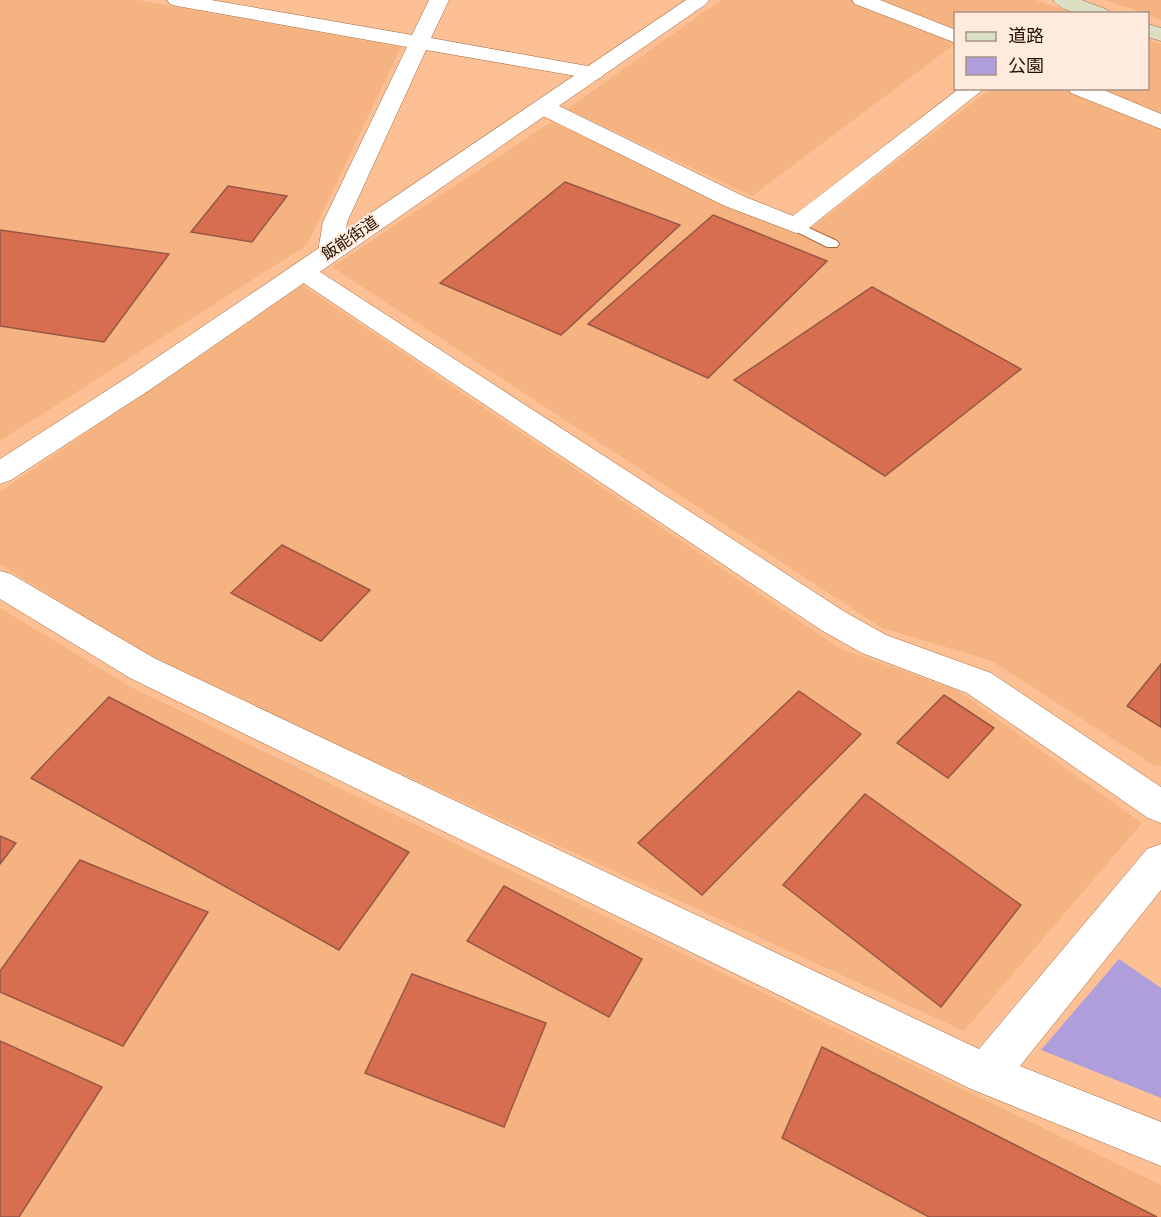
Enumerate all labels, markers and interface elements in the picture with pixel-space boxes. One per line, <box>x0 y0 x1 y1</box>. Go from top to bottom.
legend <box>954 12 1149 90</box>
text: 道路 <box>1008 25 1044 47</box>
text: 公園 <box>1008 55 1044 77</box>
street label: 飯能街道 <box>318 212 382 264</box>

